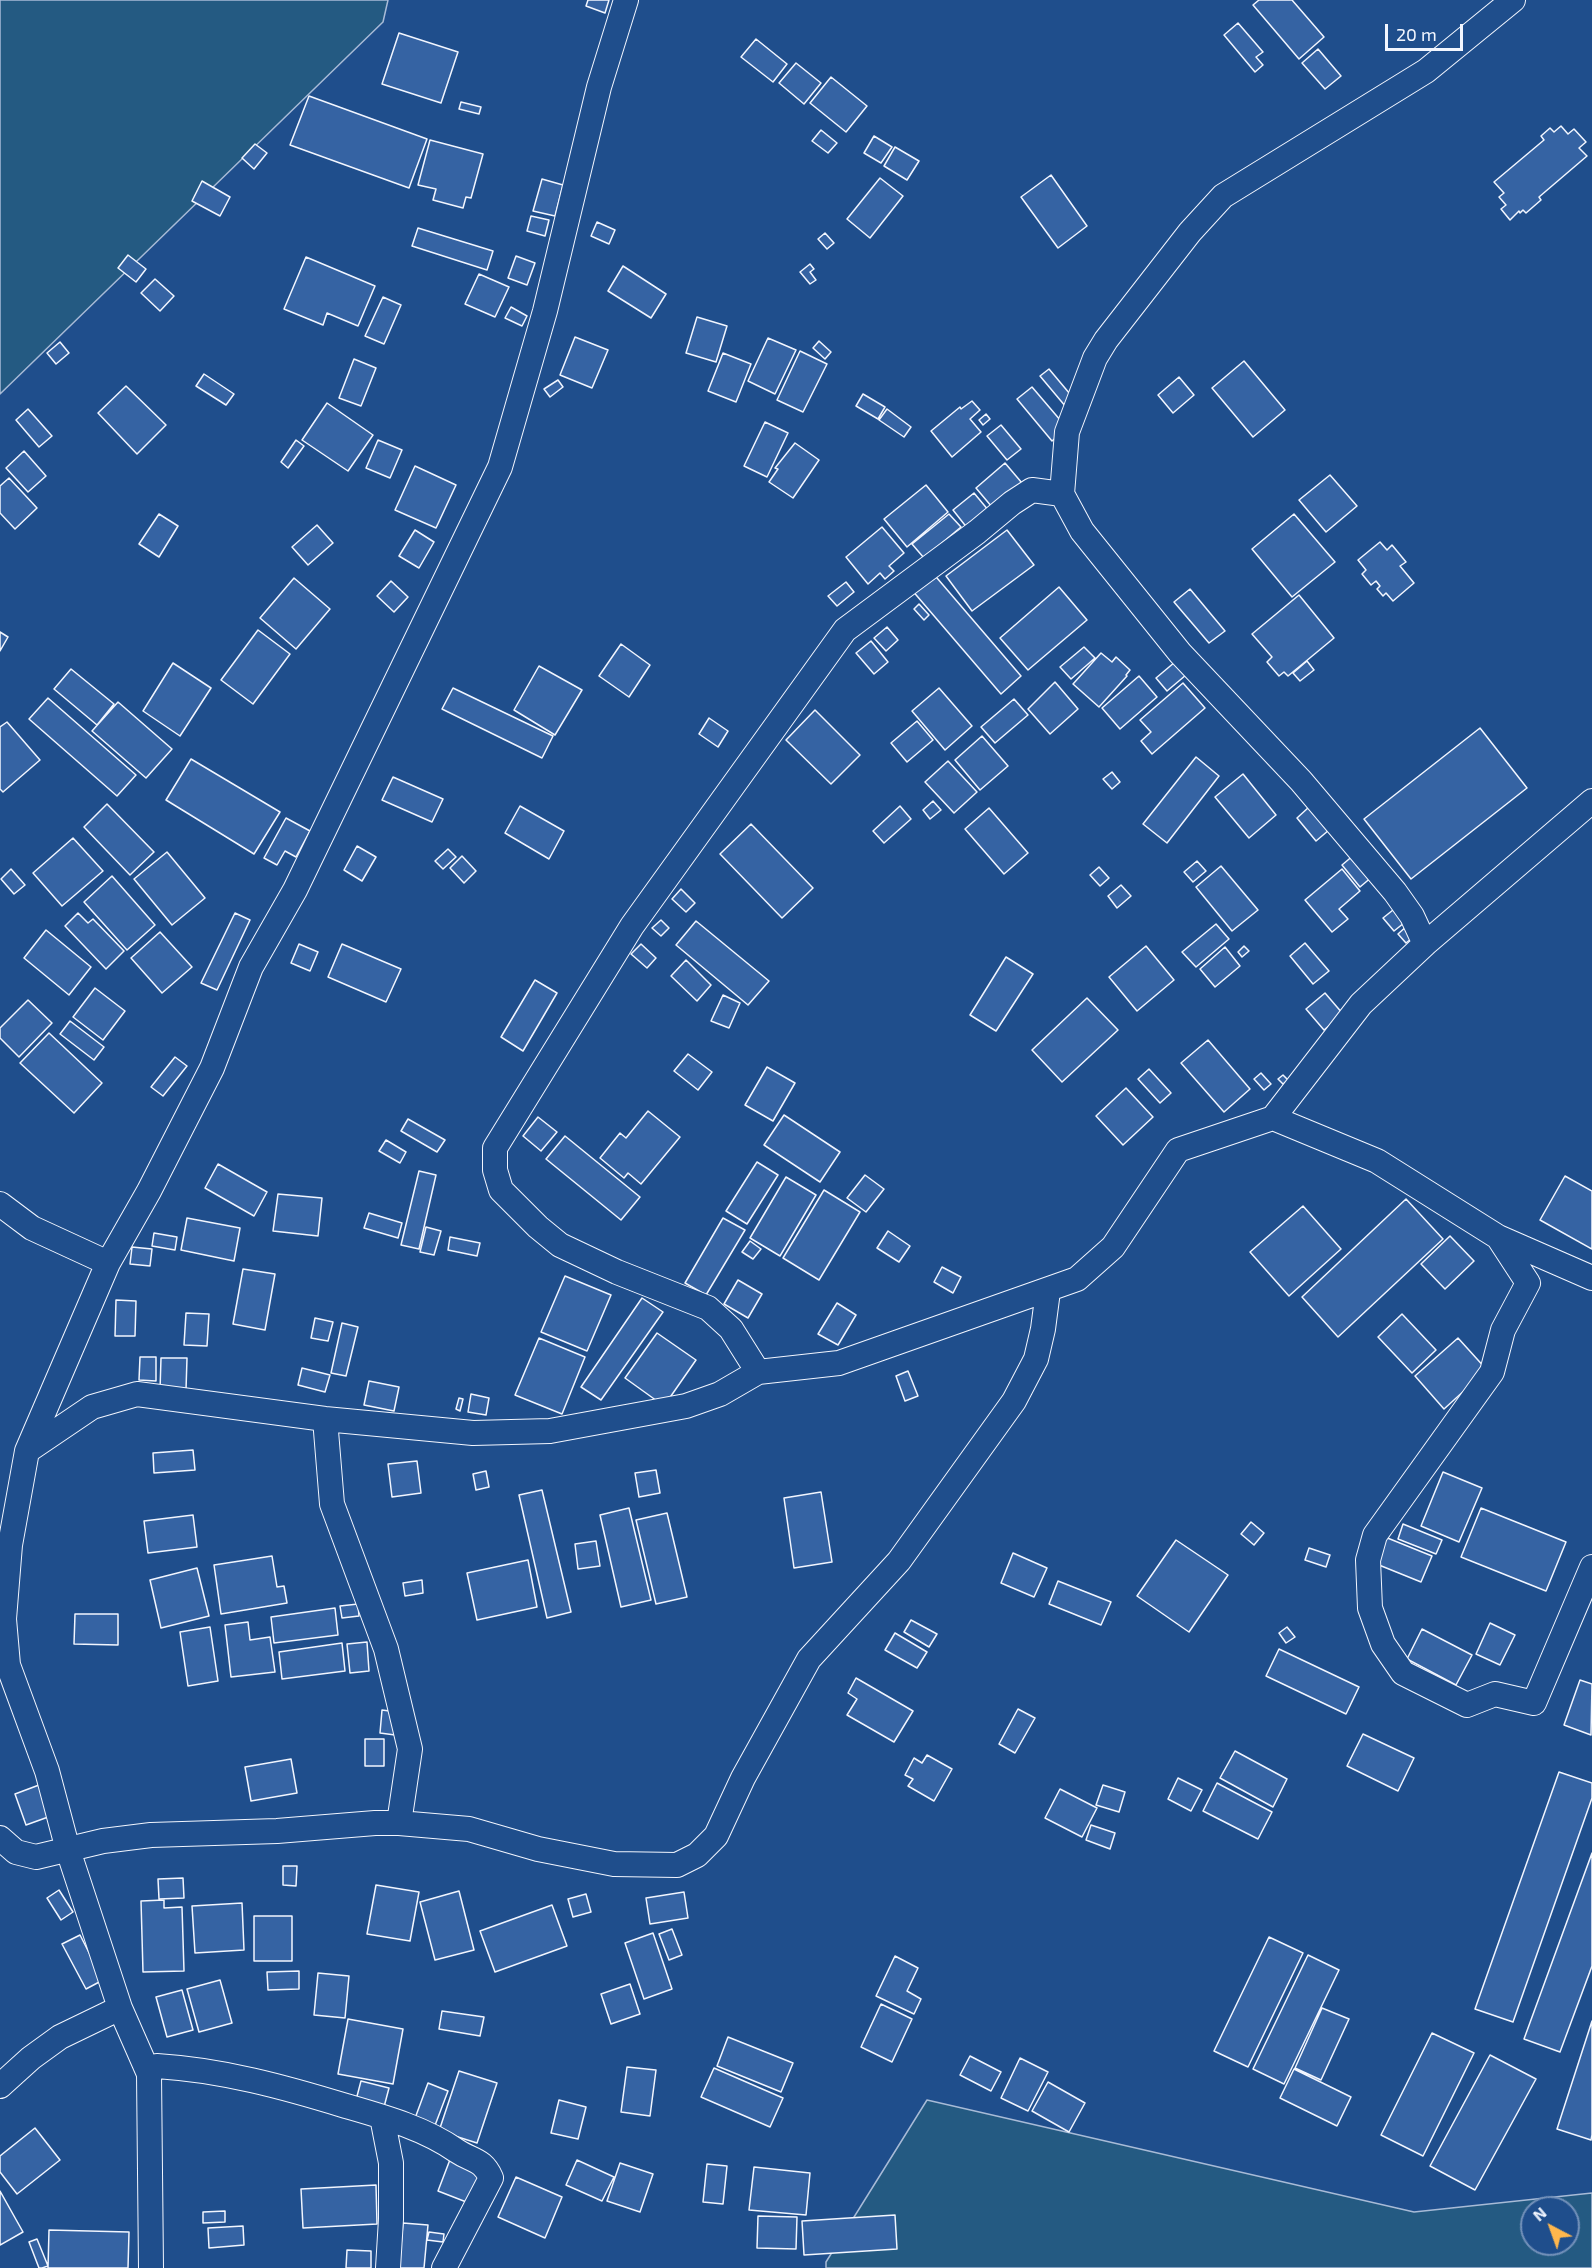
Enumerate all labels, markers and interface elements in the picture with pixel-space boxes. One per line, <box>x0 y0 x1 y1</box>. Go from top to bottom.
scale bar <box>1388 12 1466 50</box>
text: 20 m <box>1396 23 1437 45</box>
north arrow <box>1520 2196 1580 2256</box>
text: N <box>1529 2203 1550 2225</box>

